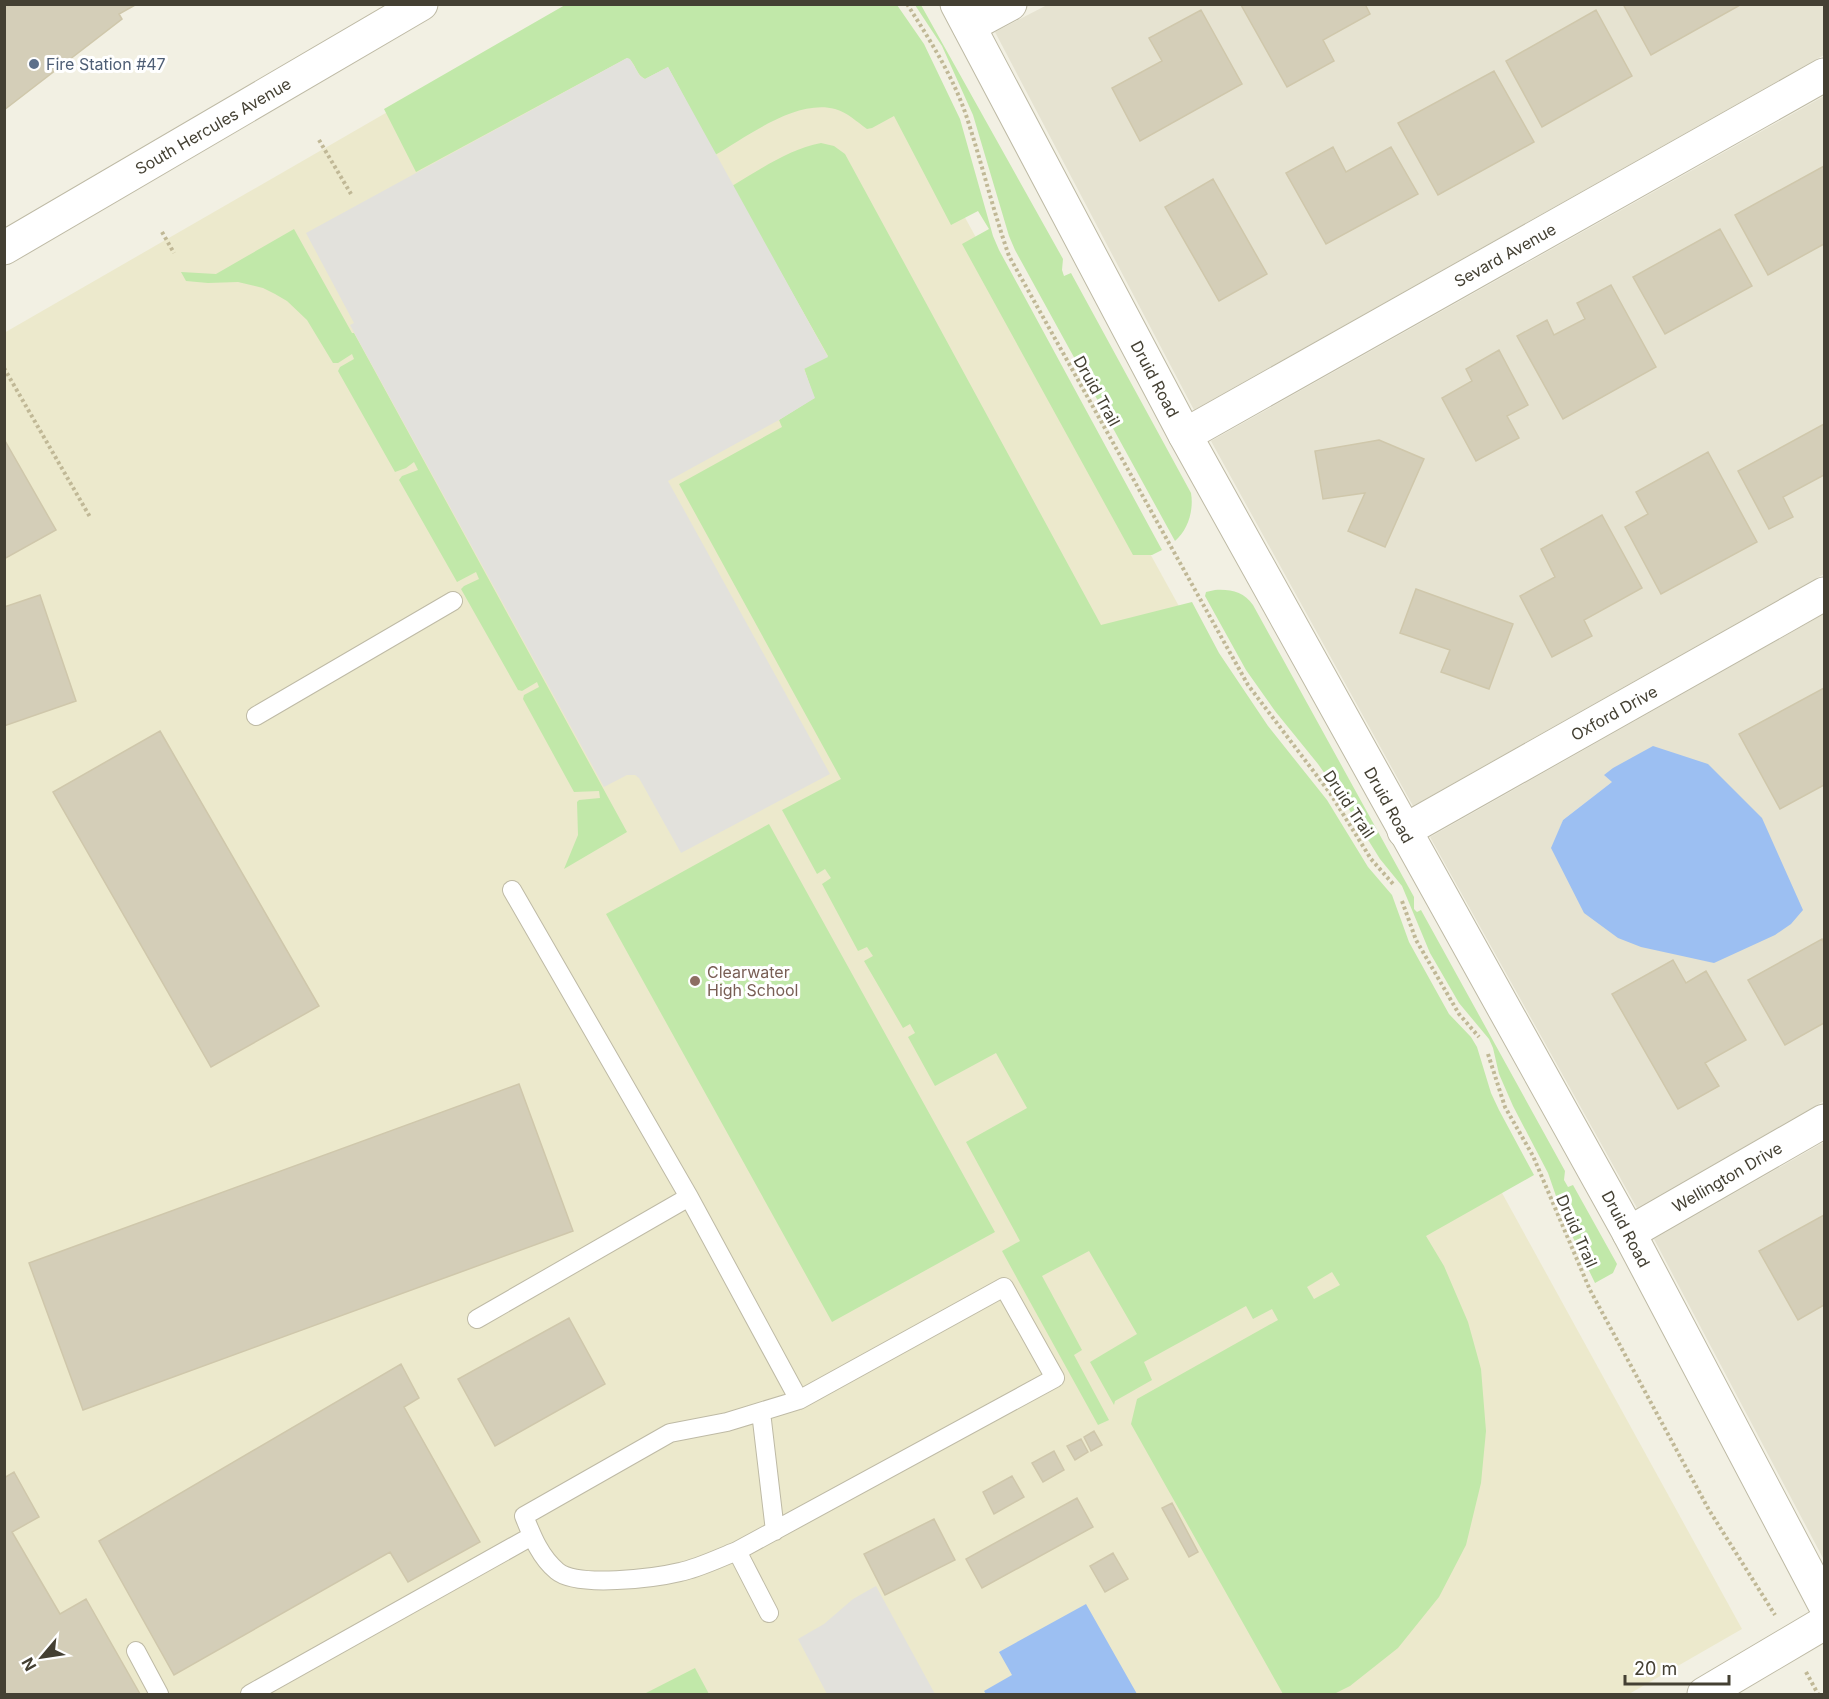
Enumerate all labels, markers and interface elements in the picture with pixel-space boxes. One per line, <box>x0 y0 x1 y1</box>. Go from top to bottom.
place label: Fire Station #47 <box>46 54 166 74</box>
marker: Fire Station #47 <box>27 57 41 71</box>
street label: South Hercules Avenue <box>132 73 294 179</box>
street label: Sevard Avenue <box>1451 219 1559 291</box>
street label: Druid Road <box>1127 337 1183 421</box>
street label: Druid Trail <box>1069 352 1125 430</box>
street label: Oxford Drive <box>1567 681 1661 745</box>
street label: Druid Road <box>1360 764 1418 846</box>
street label: Druid Trail <box>1319 766 1379 842</box>
place label: Clearwater High School <box>707 962 798 1000</box>
marker: Clearwater High School <box>688 974 702 988</box>
street label: Wellington Drive <box>1669 1137 1785 1217</box>
street label: Druid Road <box>1598 1187 1654 1271</box>
street label: Druid Trail <box>1552 1192 1602 1270</box>
north arrow <box>12 1627 72 1687</box>
scale bar <box>1625 1648 1728 1686</box>
text: N <box>17 1654 41 1674</box>
text: 20 m <box>1634 1658 1677 1679</box>

